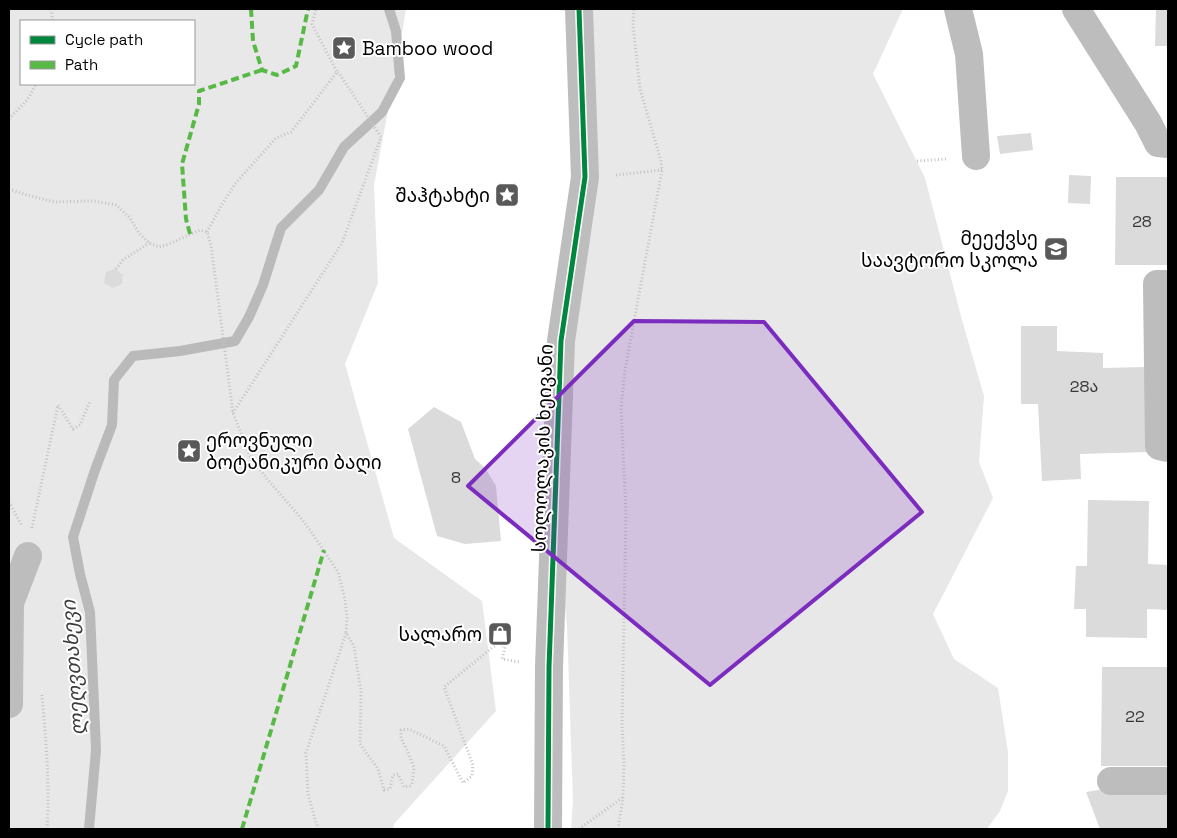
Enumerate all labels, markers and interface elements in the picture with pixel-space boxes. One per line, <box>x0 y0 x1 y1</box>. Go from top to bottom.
legend <box>20 20 195 85</box>
text: Cycle path <box>65 30 143 49</box>
place icon: Bamboo wood <box>331 35 357 61</box>
place label: Bamboo wood <box>362 36 493 61</box>
text: Path <box>65 55 98 74</box>
place icon: შაჰტახტი <box>494 182 520 208</box>
place label: შაჰტახტი <box>395 183 490 208</box>
house number: 28 <box>1132 211 1152 232</box>
place label: მეექვსე საავტორო სკოლა <box>861 226 1038 273</box>
school or university icon: მეექვსე საავტორო სკოლა <box>1043 236 1069 262</box>
street label: სოლოლაკის ხეივანი <box>526 343 559 553</box>
house number: 28ა <box>1070 376 1098 397</box>
place label: ეროვნული ბოტანიკური ბაღი <box>206 428 382 475</box>
place icon: ეროვნული ბოტანიკური ბაღი <box>176 438 202 464</box>
house number: 8 <box>451 467 461 488</box>
water label: ლეღვთახევი <box>55 598 91 737</box>
shop icon: სალარო <box>487 621 513 647</box>
place label: სალარო <box>398 622 482 647</box>
house number: 22 <box>1125 706 1145 727</box>

